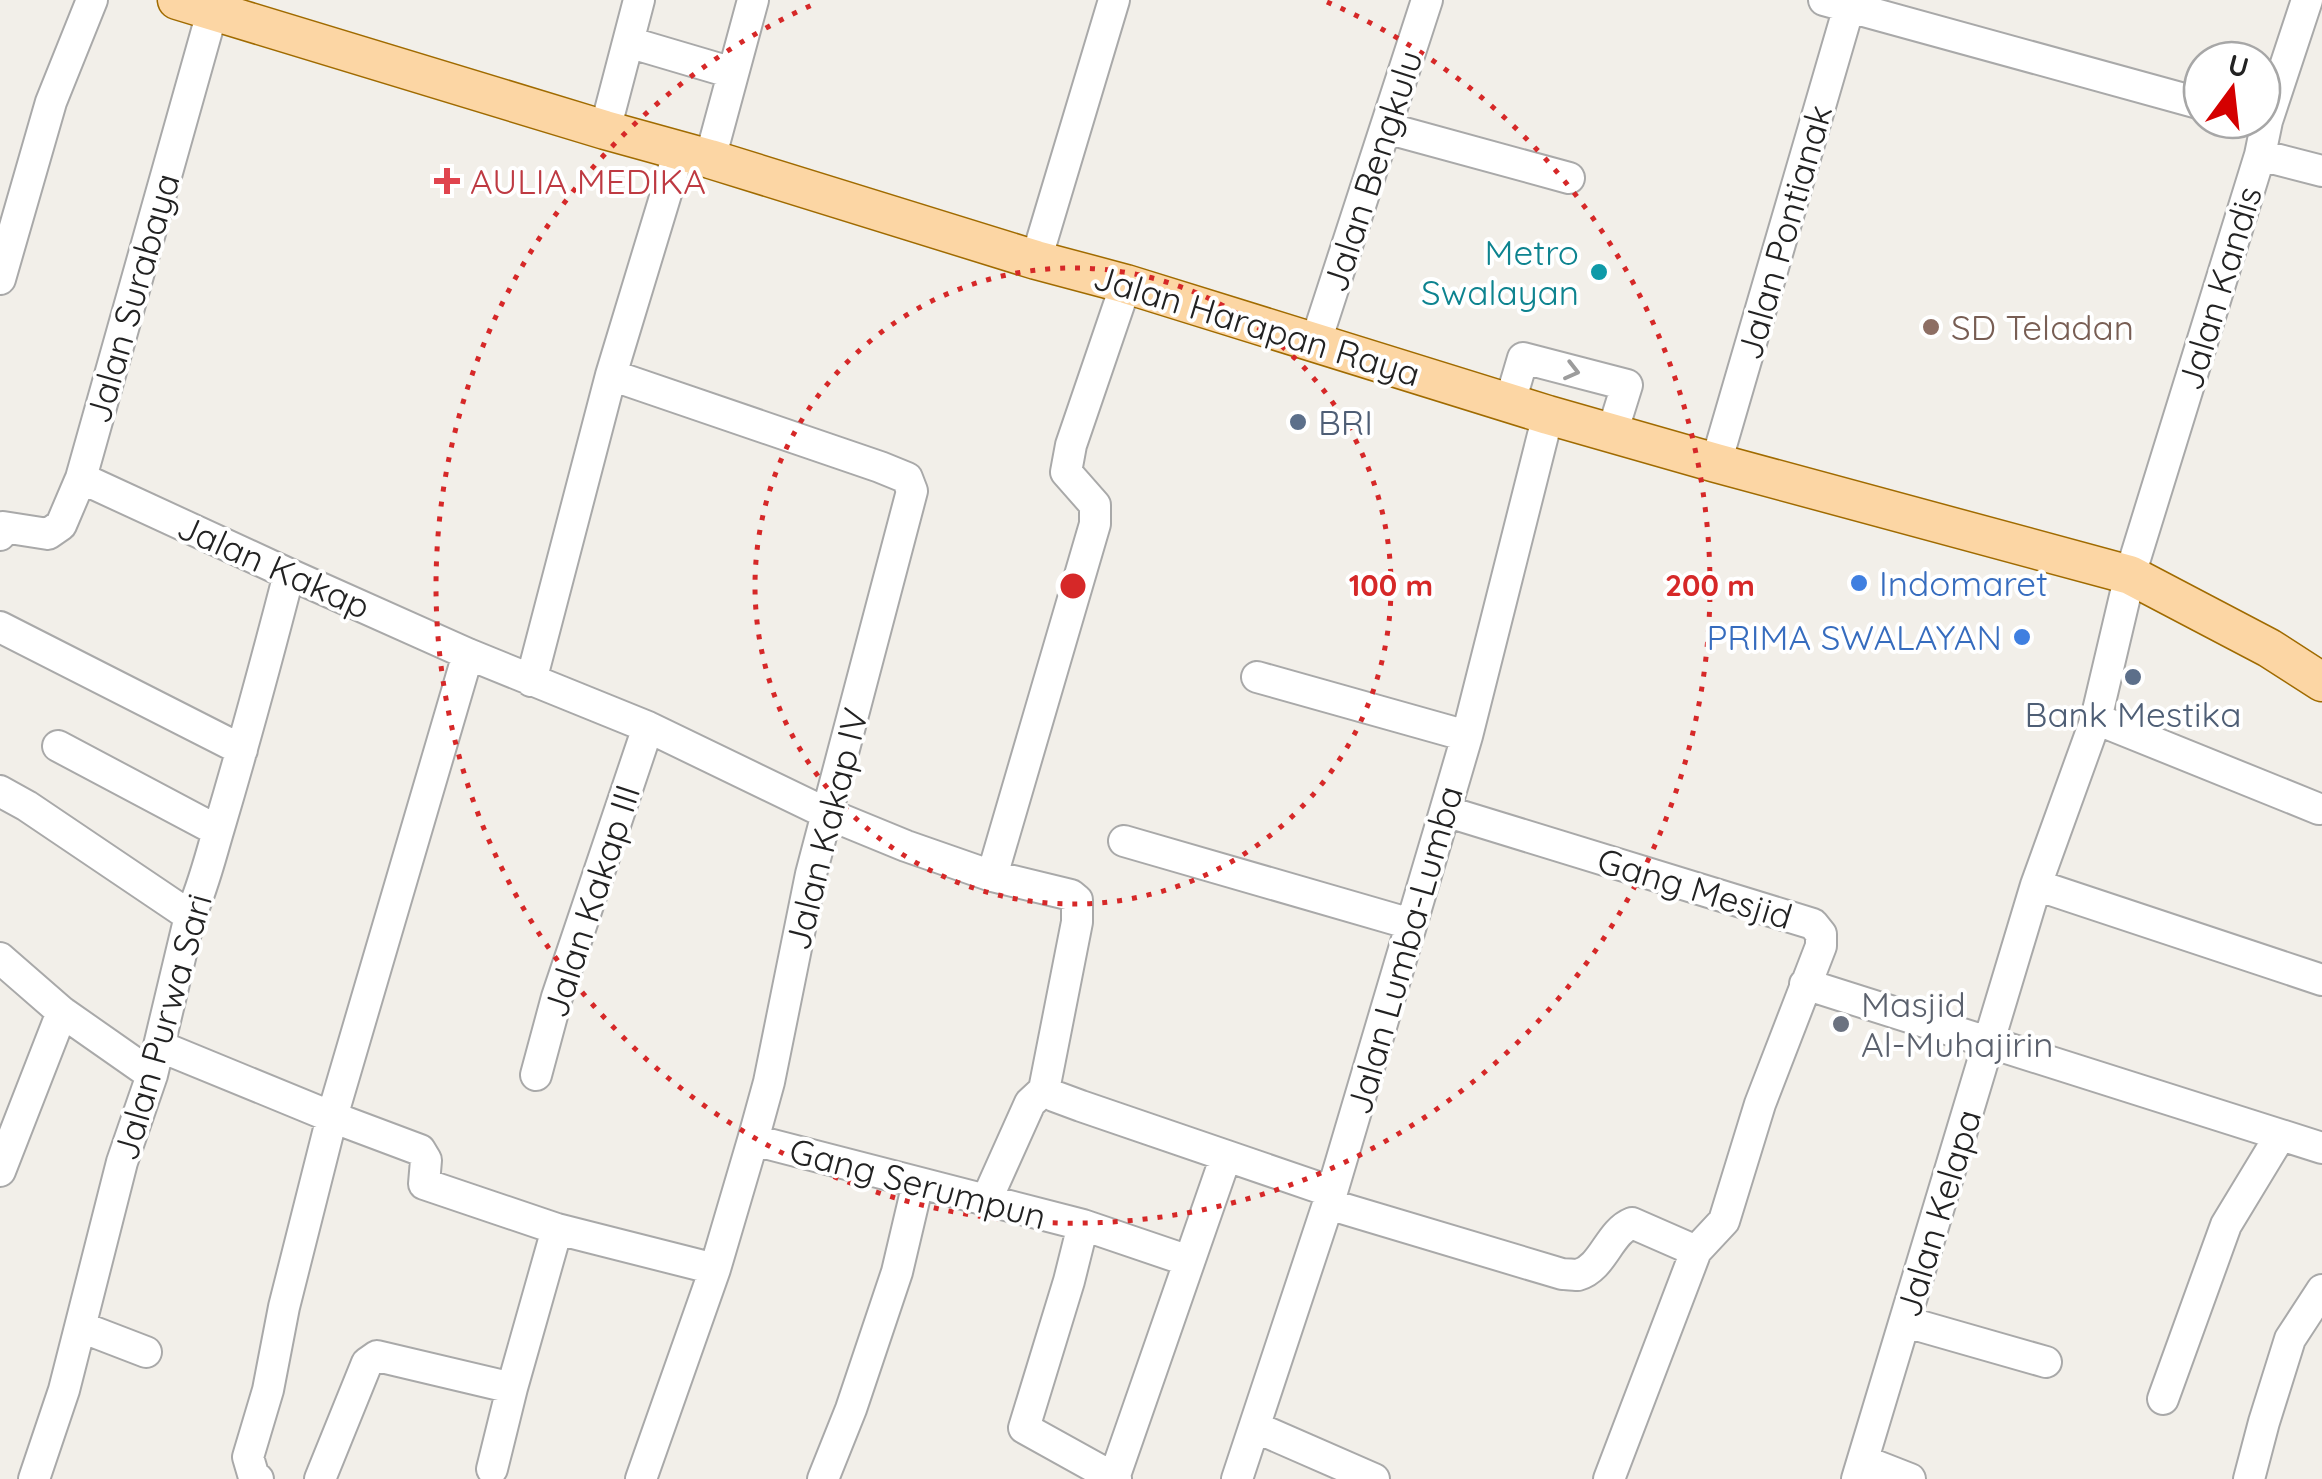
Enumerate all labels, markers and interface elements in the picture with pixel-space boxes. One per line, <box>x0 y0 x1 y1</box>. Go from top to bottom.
north arrow <box>2182 40 2282 140</box>
street label: Jalan Bengkulu <box>1312 45 1432 297</box>
text: U <box>2225 46 2253 85</box>
street label: Jalan Pontianak <box>1727 100 1841 364</box>
place label: AULIA MEDIKA <box>470 159 706 203</box>
street label: Jalan Surabaya <box>75 168 189 428</box>
marker: AULIA MEDIKA <box>434 168 460 194</box>
street label: Jalan Kandis <box>2167 181 2271 395</box>
place label: Metro Swalayan <box>1421 230 1579 314</box>
street label: Jalan Harapan Raya <box>1088 254 1426 396</box>
marker: Metro Swalayan <box>1588 261 1610 283</box>
place label: SD Teladan <box>1951 305 2134 349</box>
marker: SD Teladan <box>1920 316 1942 338</box>
one-way arrow <box>1563 359 1581 380</box>
place label: BRI <box>1318 400 1373 444</box>
marker: BRI <box>1287 411 1309 433</box>
street label: Jalan Kakap <box>171 504 377 628</box>
place label: Indomaret <box>1879 561 2048 605</box>
text: 100 m <box>1349 566 1433 604</box>
text: 200 m <box>1665 566 1755 604</box>
centre of rings <box>1055 568 1091 604</box>
marker: Indomaret <box>1848 572 1870 594</box>
place label: PRIMA SWALAYAN <box>1706 615 2002 659</box>
marker: PRIMA SWALAYAN <box>2011 626 2033 648</box>
marker: Bank Mestika <box>2122 666 2144 688</box>
place label: Bank Mestika <box>2025 692 2241 736</box>
street label: Jalan Kakap IV <box>775 704 877 954</box>
street label: Jalan Kakap III <box>533 779 649 1023</box>
street label: Jalan Lumba-Lumba <box>1336 781 1472 1119</box>
street label: Gang Mesjid <box>1592 838 1798 938</box>
street label: Jalan Purwa Sari <box>103 889 221 1165</box>
place label: Masjid Al-Muhajirin <box>1861 982 2053 1066</box>
marker: Masjid Al-Muhajirin <box>1830 1013 1852 1035</box>
street label: Jalan Kelapa <box>1886 1104 1990 1322</box>
street label: Gang Serumpun <box>785 1128 1051 1238</box>

